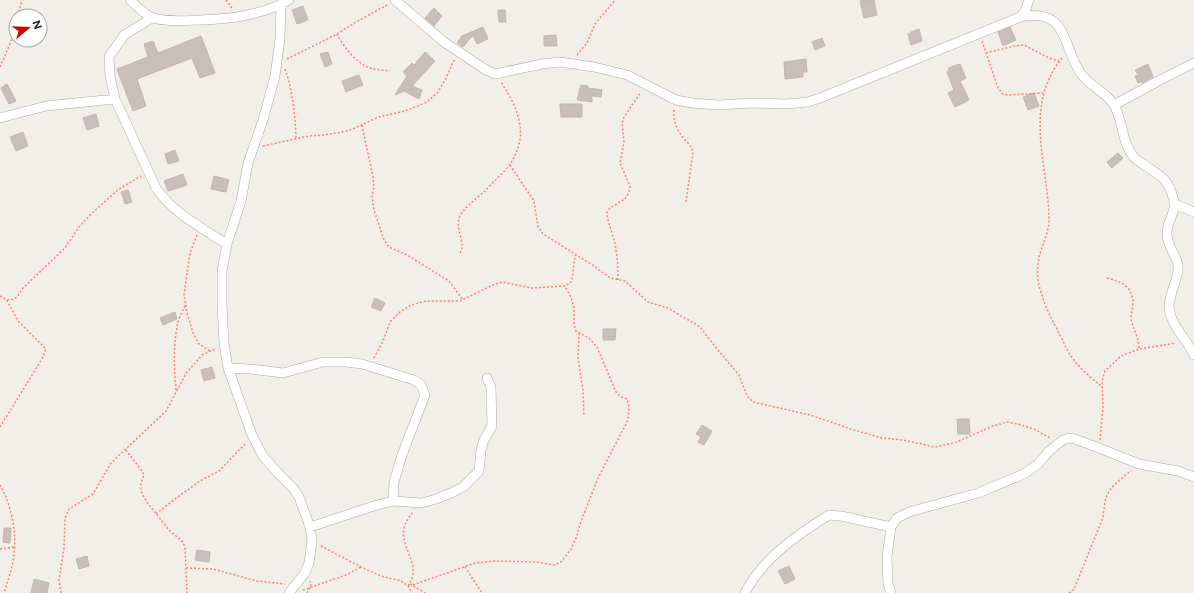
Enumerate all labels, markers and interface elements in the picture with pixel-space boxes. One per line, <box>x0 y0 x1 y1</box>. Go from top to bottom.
north arrow <box>8 8 48 48</box>
text: N <box>29 19 45 31</box>

